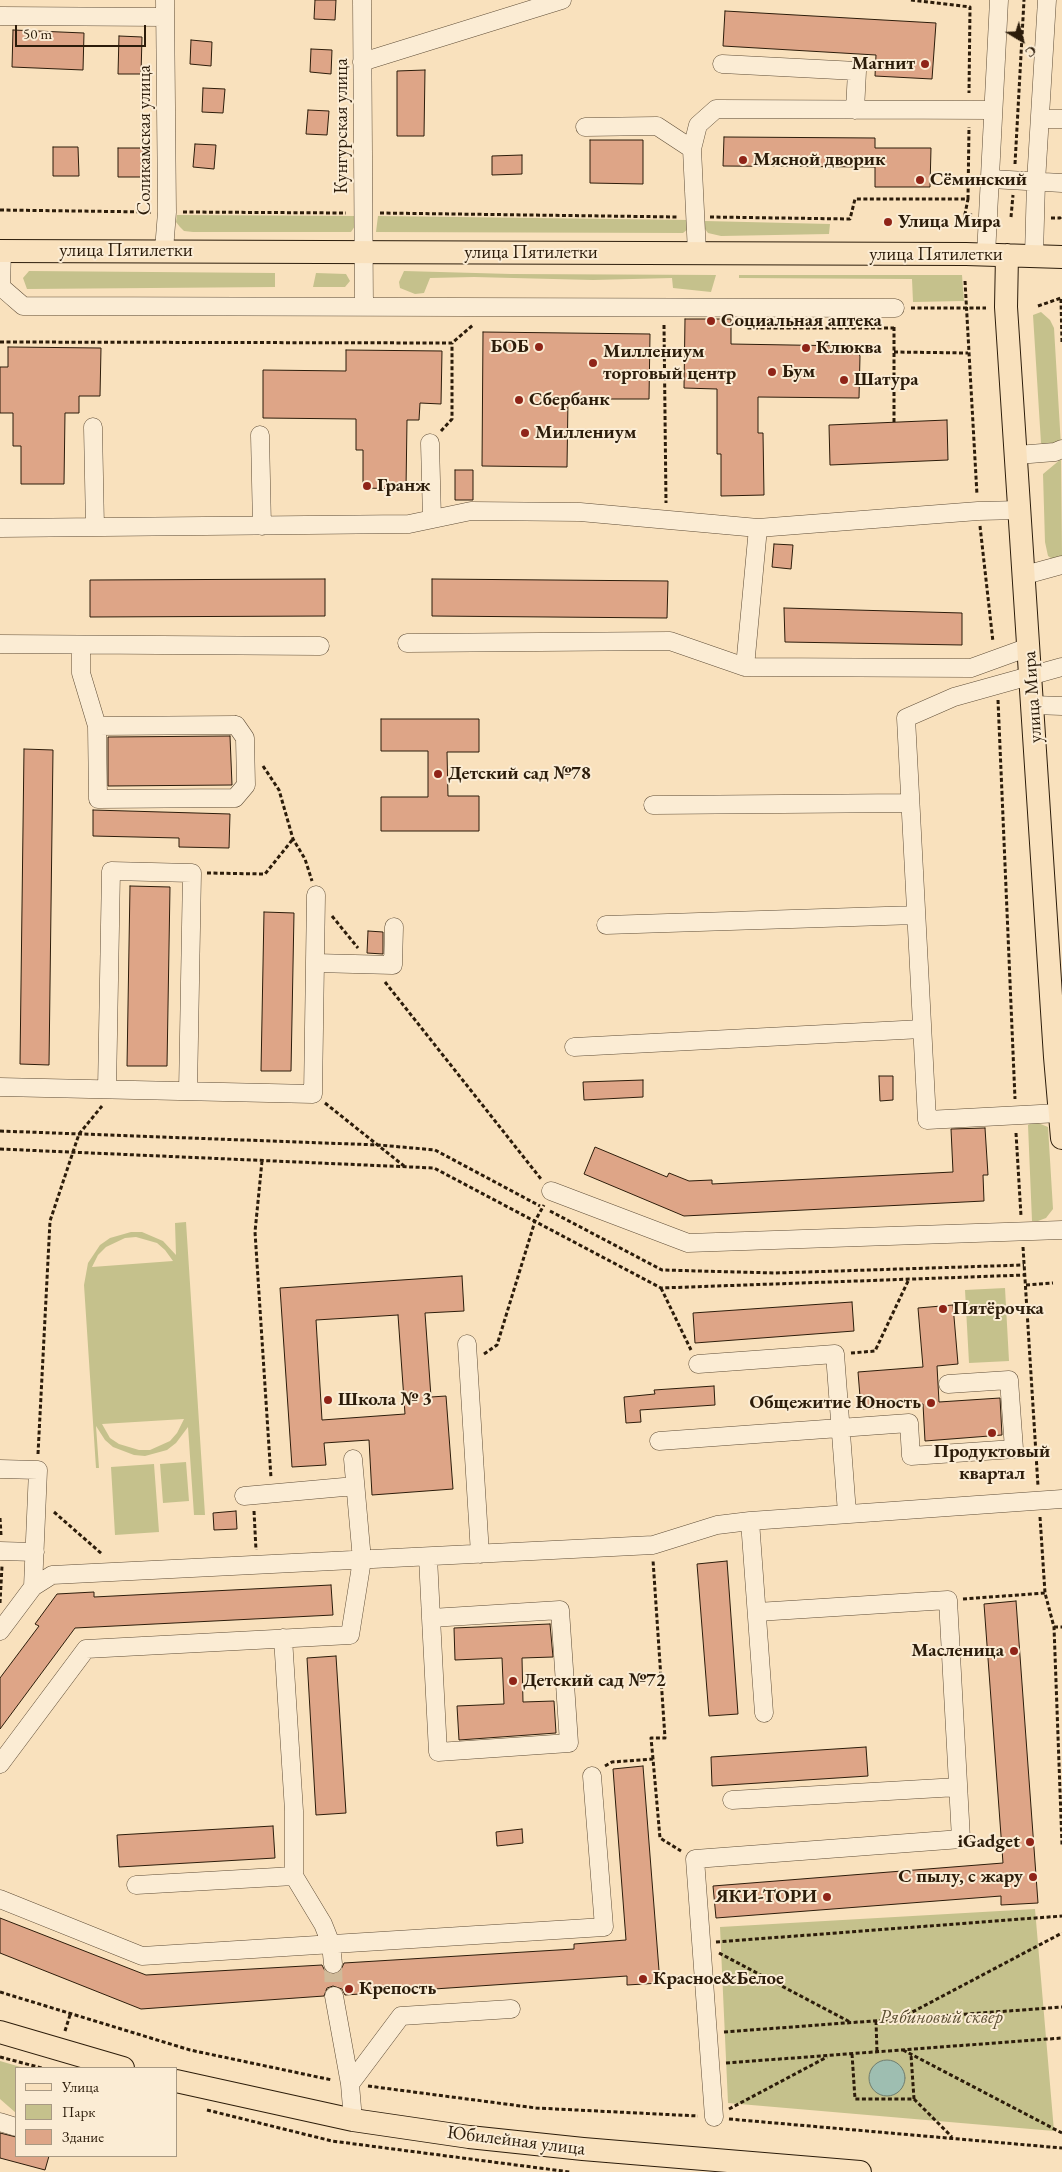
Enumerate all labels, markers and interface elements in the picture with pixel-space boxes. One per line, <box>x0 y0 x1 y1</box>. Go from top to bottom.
scale bar <box>18 15 149 47</box>
north arrow <box>997 15 1047 65</box>
text: 50 m <box>23 24 52 43</box>
text: С <box>1022 42 1040 62</box>
place label: Магнит <box>851 53 915 75</box>
street label: Кунгурская улица <box>331 58 353 194</box>
marker: Магнит <box>919 58 931 70</box>
street label: Соликамская улица <box>134 65 156 215</box>
place label: Мясной дворик <box>753 149 885 171</box>
marker: Мясной дворик <box>737 154 749 166</box>
place label: Сёминский <box>930 169 1027 191</box>
marker: Сёминский <box>914 174 926 186</box>
place label: Улица Мира <box>898 211 1001 233</box>
marker: Улица Мира <box>882 216 894 228</box>
street label: улица Пятилетки <box>59 240 193 262</box>
street label: улица Пятилетки <box>464 242 598 264</box>
street label: улица Пятилетки <box>869 244 1003 266</box>
place label: Социальная аптека <box>721 310 882 332</box>
marker: Социальная аптека <box>705 315 717 327</box>
place label: БОБ <box>490 336 529 358</box>
place label: Клюква <box>816 337 882 359</box>
marker: БОБ <box>533 341 545 353</box>
place label: Миллениум торговый центр <box>603 341 736 385</box>
marker: Клюква <box>800 342 812 354</box>
marker: Миллениум торговый центр <box>587 357 599 369</box>
place label: Бум <box>782 361 815 383</box>
marker: Бум <box>766 366 778 378</box>
place label: Шатура <box>854 369 919 391</box>
marker: Шатура <box>838 374 850 386</box>
place label: Сбербанк <box>529 389 610 411</box>
marker: Сбербанк <box>513 394 525 406</box>
place label: Миллениум <box>535 422 637 444</box>
marker: Миллениум <box>519 427 531 439</box>
place label: Гранж <box>377 475 430 497</box>
marker: Гранж <box>361 480 373 492</box>
street label: улица Мира <box>1018 650 1048 744</box>
place label: Детский сад №78 <box>448 763 591 785</box>
marker: Детский сад №78 <box>432 768 444 780</box>
place label: Пятёрочка <box>953 1298 1044 1320</box>
marker: Пятёрочка <box>937 1303 949 1315</box>
place label: Школа № 3 <box>338 1389 432 1411</box>
place label: Общежитие Юность <box>750 1392 921 1414</box>
marker: Школа № 3 <box>322 1394 334 1406</box>
marker: Общежитие Юность <box>925 1397 937 1409</box>
marker: Продуктовый квартал <box>986 1427 998 1439</box>
place label: Продуктовый квартал <box>934 1441 1050 1485</box>
place label: Масленица <box>911 1640 1004 1662</box>
marker: Масленица <box>1008 1645 1020 1657</box>
place label: Детский сад №72 <box>523 1670 666 1692</box>
marker: Детский сад №72 <box>507 1675 519 1687</box>
place label: iGadget <box>958 1831 1020 1853</box>
marker: iGadget <box>1024 1836 1036 1848</box>
place label: С пылу, с жару <box>898 1866 1023 1888</box>
marker: С пылу, с жару <box>1027 1871 1039 1883</box>
place label: ЯКИ-ТОРИ <box>715 1886 817 1908</box>
marker: ЯКИ-ТОРИ <box>821 1891 833 1903</box>
place label: Красное&Белое <box>653 1968 784 1990</box>
marker: Красное&Белое <box>637 1973 649 1985</box>
place label: Крепость <box>359 1978 436 2000</box>
marker: Крепость <box>343 1983 355 1995</box>
park label: Рябиновый сквер <box>879 2007 1003 2029</box>
legend <box>15 2067 178 2157</box>
text: Улица <box>62 2077 99 2096</box>
text: Парк <box>62 2102 95 2121</box>
street label: Юбилейная улица <box>445 2121 587 2161</box>
text: Здание <box>62 2127 104 2146</box>

